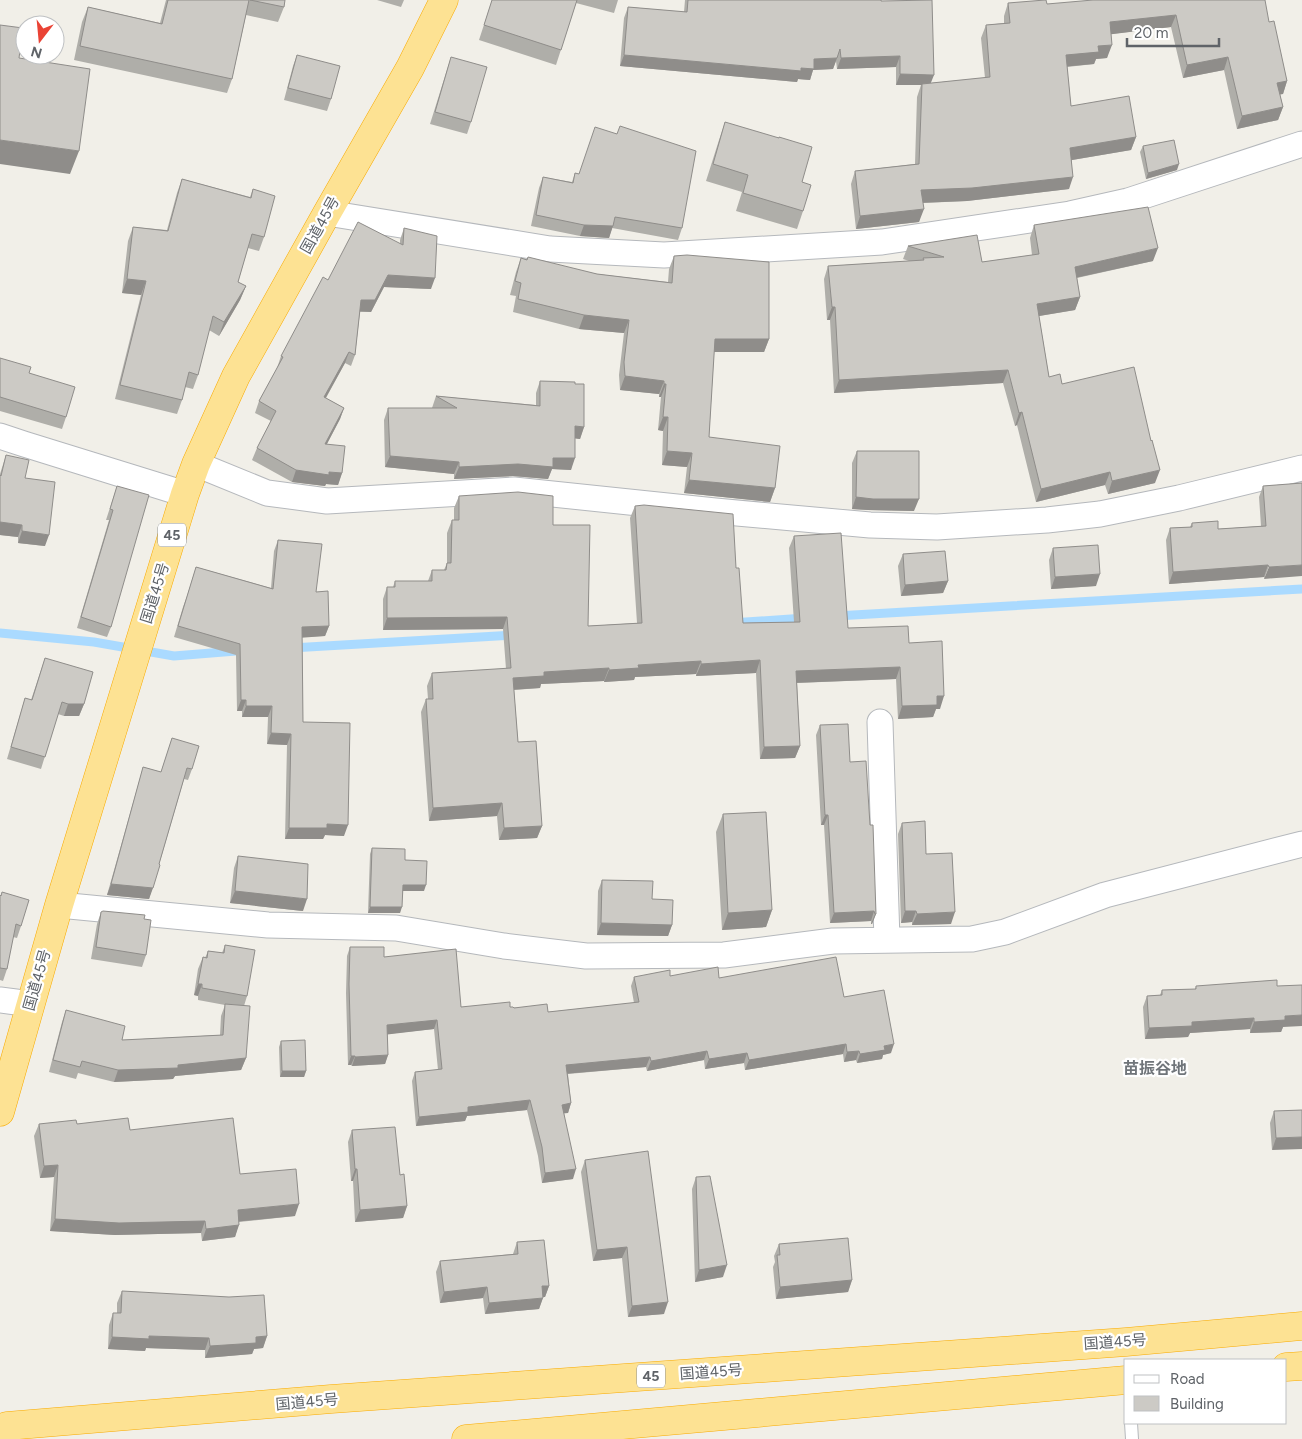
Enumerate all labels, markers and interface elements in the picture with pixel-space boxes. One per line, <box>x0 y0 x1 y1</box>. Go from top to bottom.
north arrow <box>15 15 65 65</box>
scale bar <box>1127 15 1220 47</box>
text: 20 m <box>1134 24 1168 42</box>
text: N <box>29 42 44 62</box>
street label: 国道45号 <box>297 193 343 257</box>
road number: 45 <box>158 524 186 546</box>
street label: 国道45号 <box>137 560 173 626</box>
street label: 国道45号 <box>20 947 54 1013</box>
district label: 苗振谷地 <box>1123 1059 1187 1078</box>
street label: 国道45号 <box>1083 1331 1147 1353</box>
legend <box>1124 1359 1287 1424</box>
street label: 国道45号 <box>679 1361 743 1383</box>
road number: 45 <box>637 1364 665 1388</box>
text: Road <box>1170 1370 1205 1388</box>
street label: 国道45号 <box>275 1390 339 1414</box>
text: Building <box>1170 1395 1224 1413</box>

